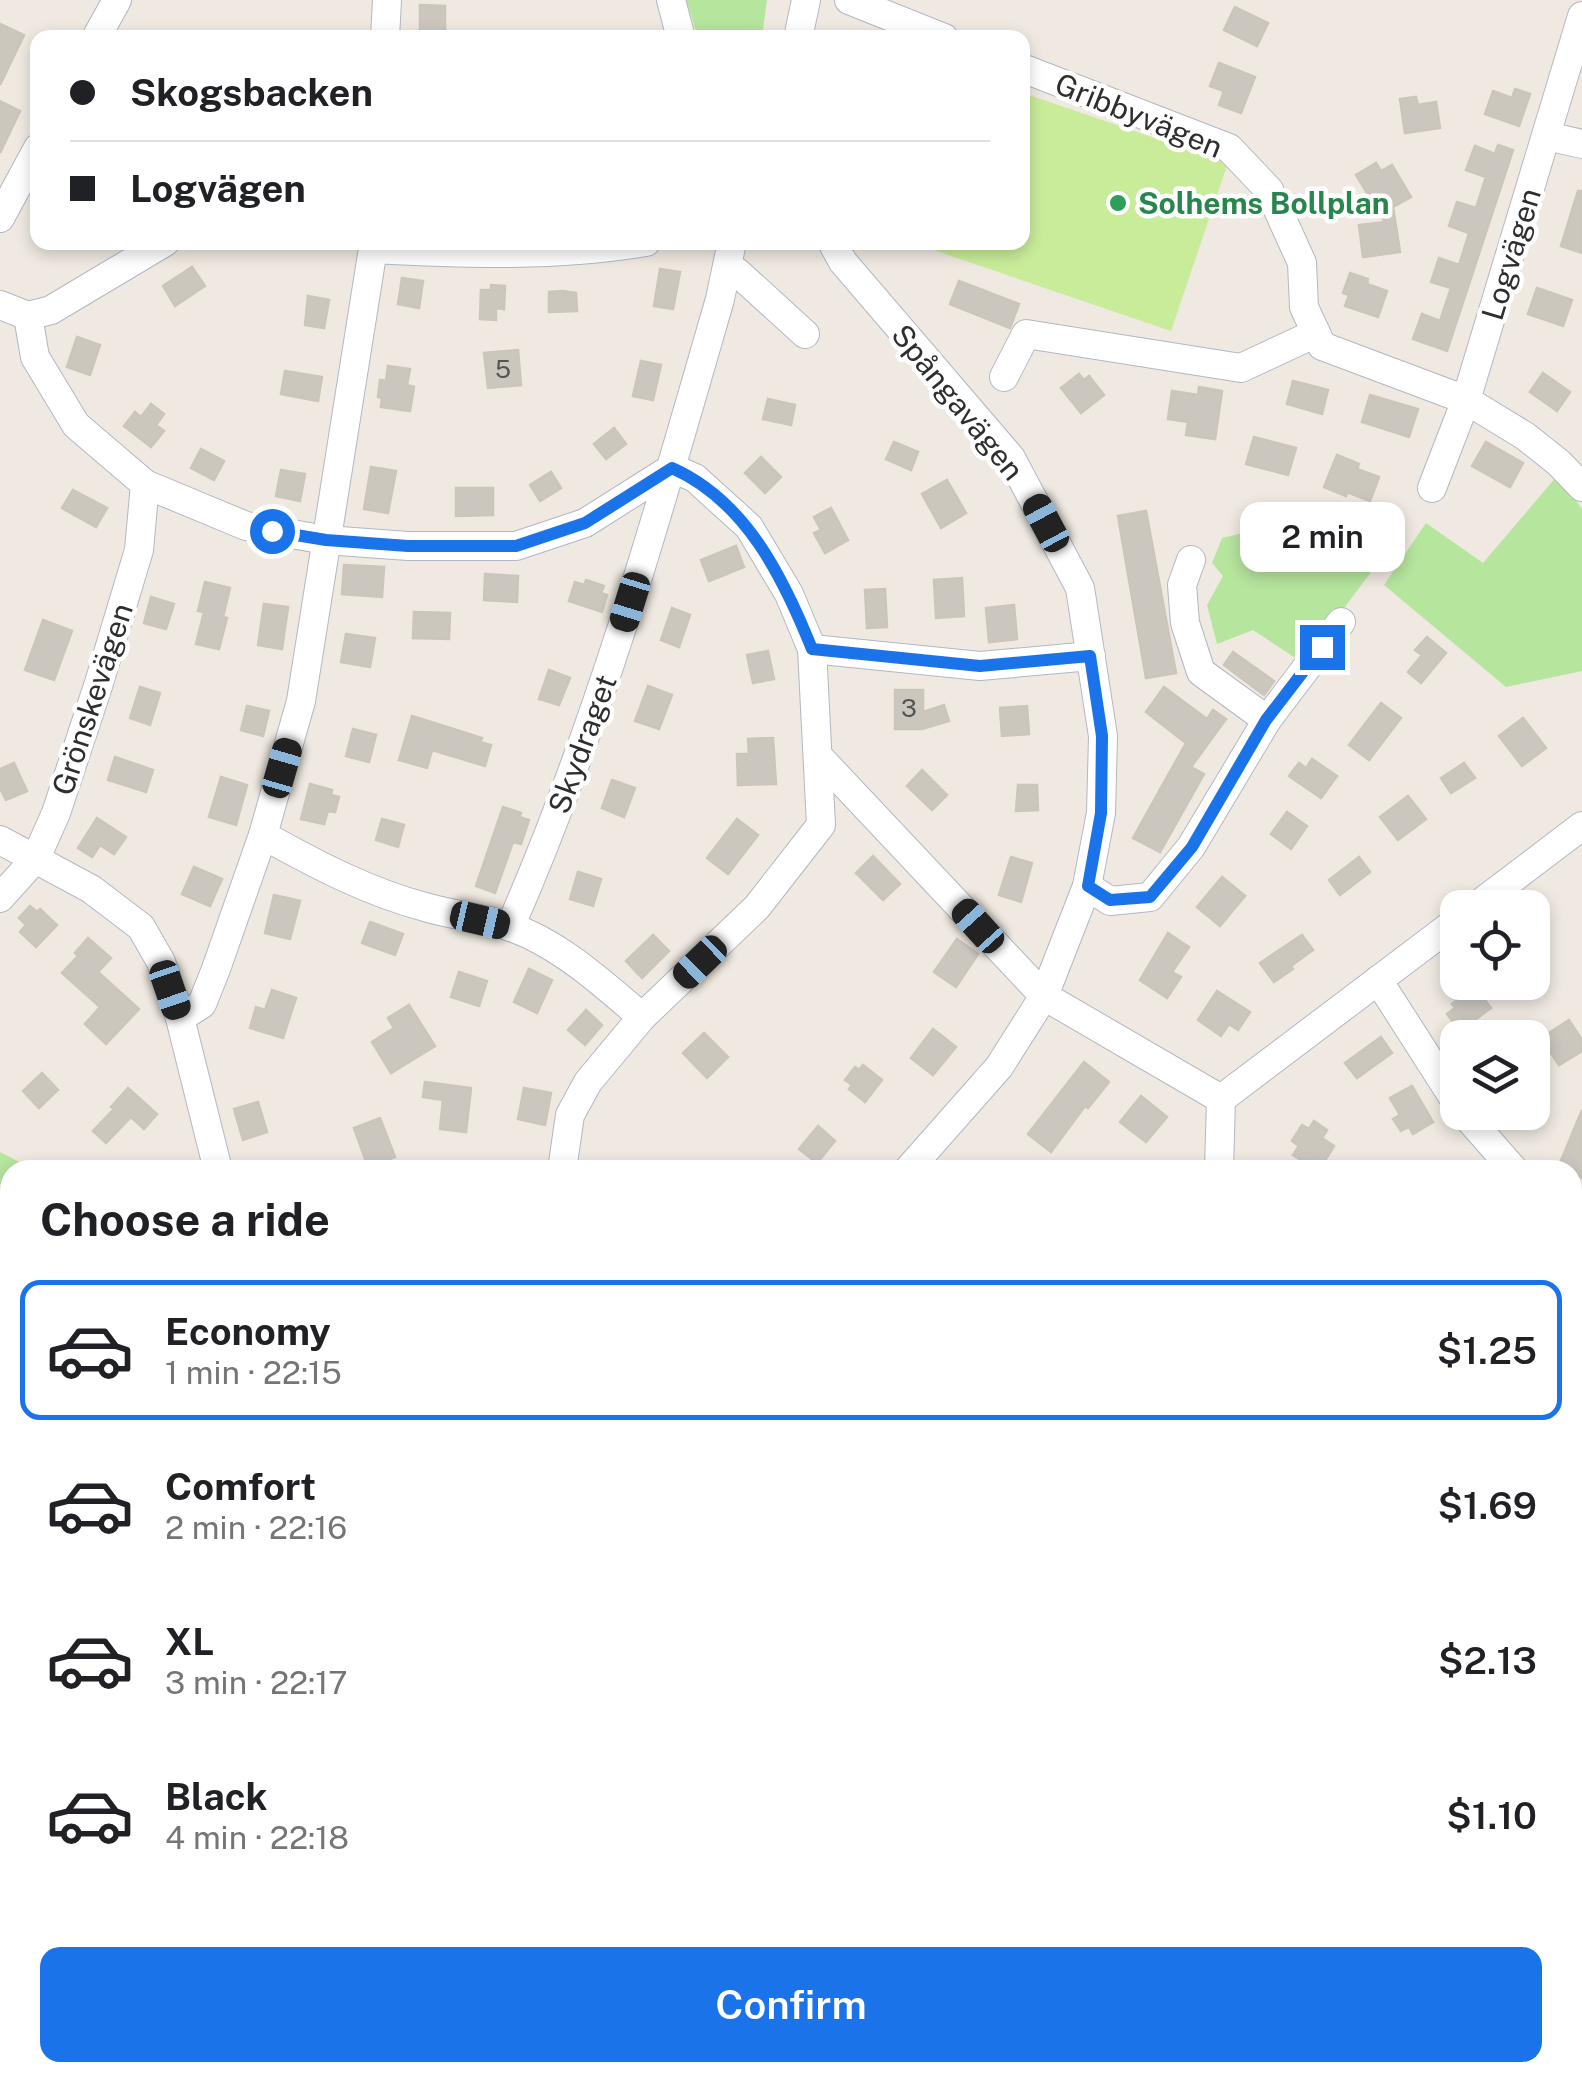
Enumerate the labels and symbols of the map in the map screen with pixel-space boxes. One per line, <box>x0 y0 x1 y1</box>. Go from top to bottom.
street label: Gribbyvägen <box>1050 65 1228 165</box>
street label: Logvägen <box>1474 184 1548 324</box>
place label: Solhems Bollplan <box>1138 185 1390 221</box>
marker: Solhems Bollplan <box>1107 192 1129 214</box>
street label: Spångavägen <box>884 317 1032 487</box>
house number: 5 <box>495 354 511 384</box>
car <box>1019 489 1073 557</box>
callout: 2 min <box>1240 502 1404 572</box>
route start <box>250 509 295 554</box>
car <box>607 569 653 635</box>
street label: Grönskevägen <box>44 599 140 799</box>
route end <box>1300 625 1345 670</box>
street label: Skydraget <box>540 670 624 818</box>
house number: 3 <box>901 693 917 723</box>
car <box>259 735 305 801</box>
car <box>947 894 1009 958</box>
car <box>447 899 513 941</box>
car <box>668 930 732 994</box>
car <box>146 957 194 1023</box>

